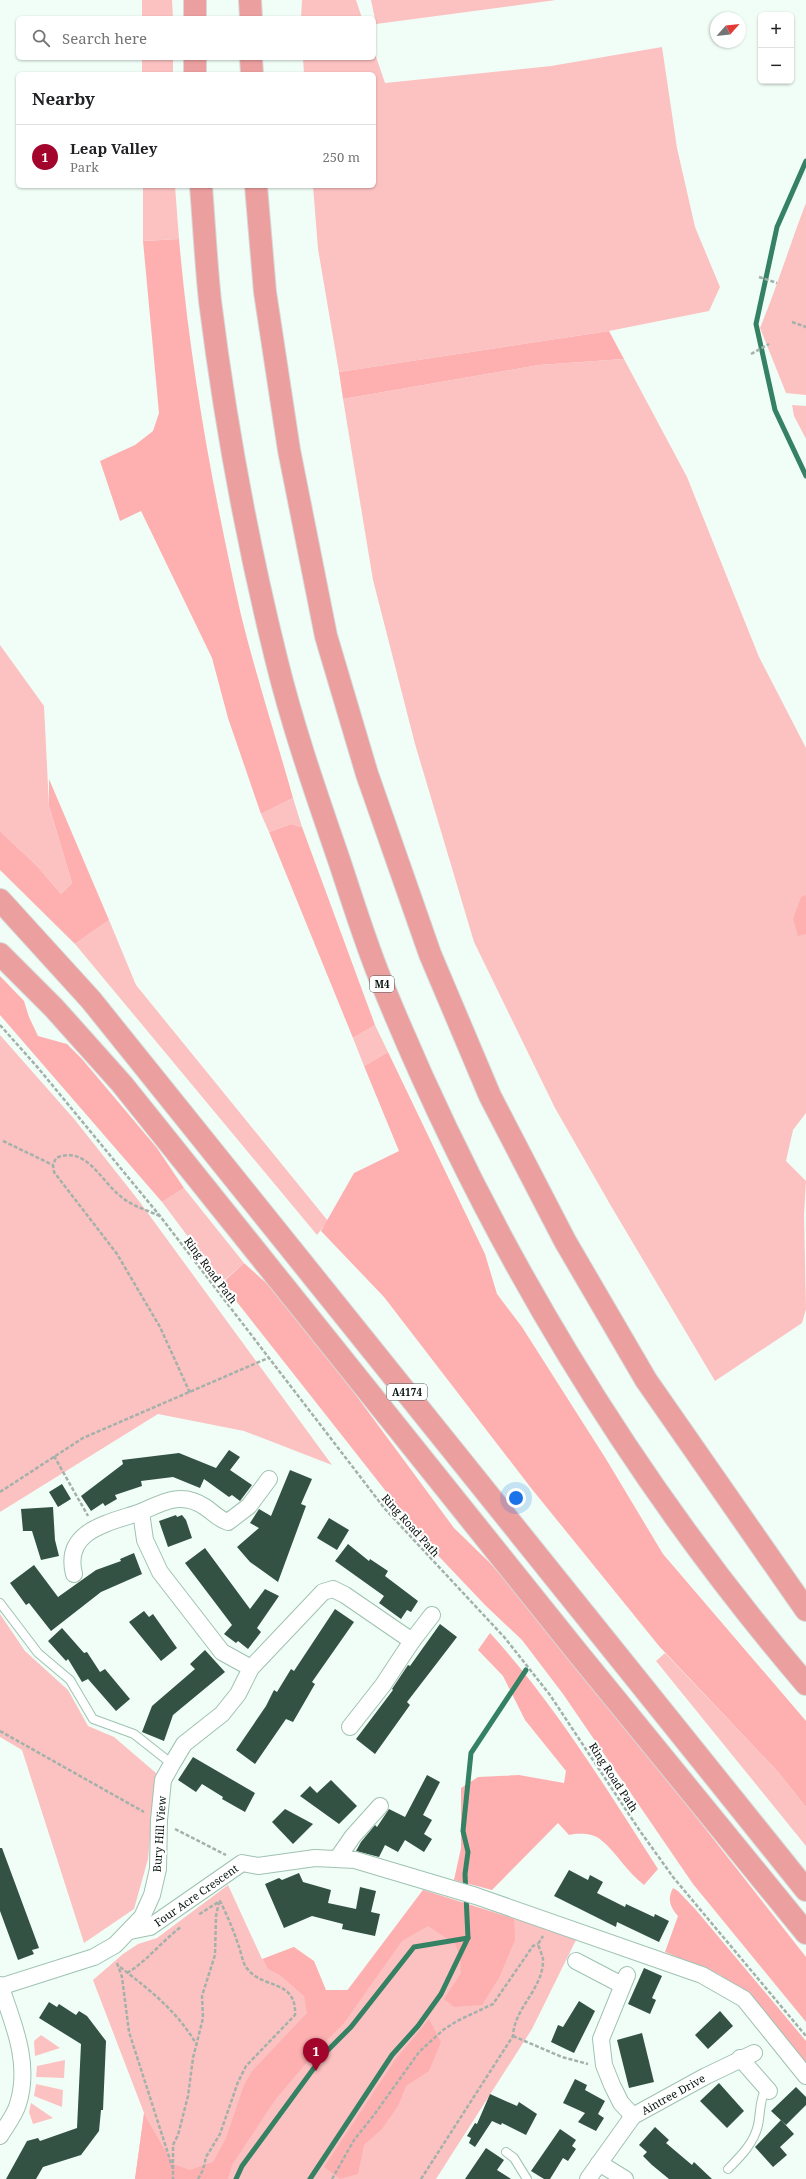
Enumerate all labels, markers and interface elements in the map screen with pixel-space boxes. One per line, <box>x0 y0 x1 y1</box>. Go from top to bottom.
north arrow <box>710 12 746 48</box>
map controls <box>758 12 794 84</box>
button: + <box>758 12 794 48</box>
search box <box>16 16 376 60</box>
icon: search <box>30 27 52 49</box>
text: Search here <box>62 28 147 48</box>
button: − <box>758 48 794 84</box>
text: Nearby <box>32 87 95 110</box>
text: Leap Valley <box>70 138 157 158</box>
text: 1 <box>41 148 49 166</box>
text: 250 m <box>323 148 360 166</box>
text: Park <box>70 158 99 176</box>
road number: M4 <box>370 976 394 992</box>
street label: Ring Road Path <box>181 1234 241 1306</box>
road number: A4174 <box>387 1384 427 1400</box>
your location <box>506 1488 526 1508</box>
street label: Ring Road Path <box>379 1490 443 1560</box>
street label: Ring Road Path <box>586 1739 642 1815</box>
street label: Bury Hill View <box>149 1795 169 1873</box>
street label: Four Acre Crescent <box>151 1860 241 1930</box>
pin: 1 <box>303 2038 329 2071</box>
street label: Aintree Drive <box>638 2070 708 2118</box>

